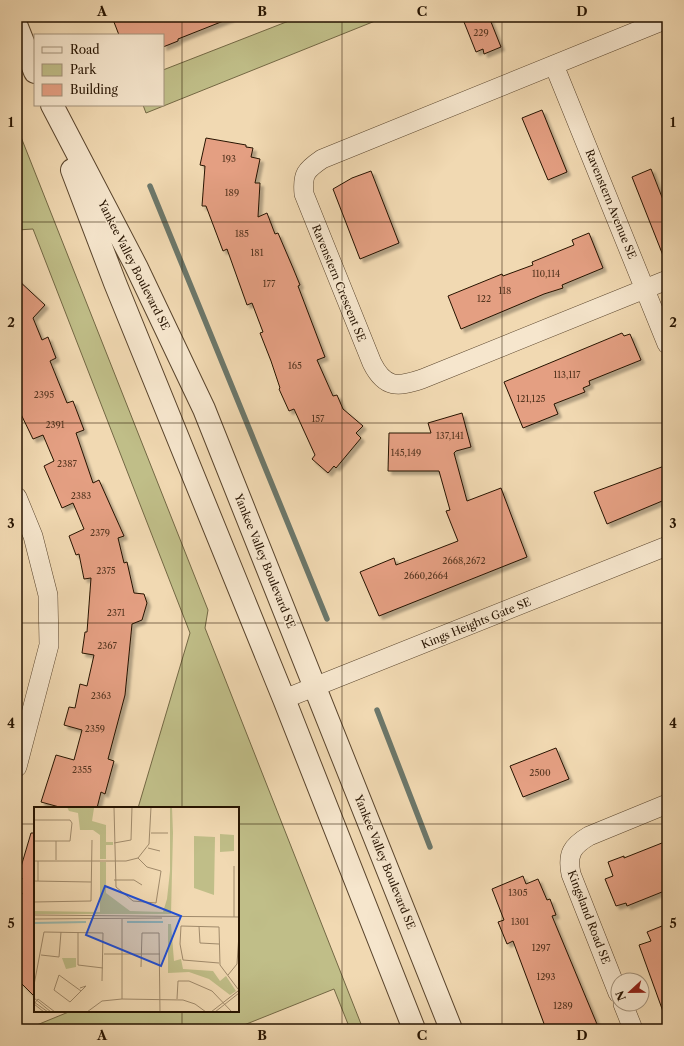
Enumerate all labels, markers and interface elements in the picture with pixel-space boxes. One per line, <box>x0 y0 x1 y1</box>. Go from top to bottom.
text: A <box>96 3 108 19</box>
text: B <box>257 3 267 19</box>
text: C <box>417 3 427 19</box>
text: D <box>576 3 588 19</box>
house number: 229 <box>473 27 489 38</box>
legend <box>34 34 164 106</box>
text: Road <box>70 42 100 57</box>
text: Park <box>70 62 97 77</box>
text: Building <box>70 82 118 97</box>
text: 1 <box>8 114 14 130</box>
text: 1 <box>670 114 676 130</box>
street label: Ravenstern Avenue SE <box>583 147 640 261</box>
house number: 193 <box>222 153 236 164</box>
house number: 189 <box>225 187 239 198</box>
street label: Yankee Valley Boulevard SE <box>95 197 173 333</box>
street label: Ravenstern Crescent SE <box>309 222 369 344</box>
house number: 185 <box>235 228 249 239</box>
house number: 181 <box>251 247 264 258</box>
house number: 110,114 <box>532 268 560 279</box>
house number: 177 <box>263 278 276 289</box>
house number: 118 <box>499 285 511 296</box>
house number: 122 <box>477 293 491 304</box>
text: 2 <box>7 314 15 330</box>
text: 2 <box>669 314 677 330</box>
house number: 165 <box>288 360 302 371</box>
house number: 113,117 <box>554 369 581 380</box>
house number: 2395 <box>34 389 54 400</box>
house number: 121,125 <box>517 393 546 404</box>
house number: 157 <box>311 413 325 424</box>
house number: 2391 <box>45 419 65 430</box>
house number: 137,141 <box>436 430 464 441</box>
house number: 145,149 <box>391 447 421 458</box>
house number: 2387 <box>57 458 78 469</box>
house number: 2383 <box>71 490 91 501</box>
street label: Yankee Valley Boulevard SE <box>231 491 299 631</box>
text: 3 <box>7 515 15 531</box>
text: 3 <box>669 515 677 531</box>
house number: 2379 <box>90 527 110 538</box>
house number: 2668,2672 <box>442 555 486 566</box>
house number: 2375 <box>96 565 116 576</box>
house number: 2660,2664 <box>404 570 448 581</box>
street label: Kings Heights Gate SE <box>419 594 533 651</box>
house number: 2371 <box>107 607 125 618</box>
house number: 2367 <box>97 640 117 651</box>
house number: 2363 <box>91 690 111 701</box>
text: 4 <box>7 715 15 731</box>
text: 4 <box>669 715 677 731</box>
house number: 2359 <box>85 723 105 734</box>
house number: 2355 <box>72 764 92 775</box>
house number: 2500 <box>529 767 551 778</box>
street label: Yankee Valley Boulevard SE <box>351 792 419 932</box>
inset map <box>34 807 239 1012</box>
street label: Kingsland Road SE <box>565 868 613 966</box>
house number: 1305 <box>508 887 528 898</box>
text: 5 <box>7 915 15 931</box>
text: 5 <box>669 915 677 931</box>
house number: 1301 <box>511 916 529 927</box>
house number: 1297 <box>532 942 551 953</box>
house number: 1293 <box>536 971 556 982</box>
north arrow <box>610 972 650 1012</box>
text: N <box>612 988 629 1003</box>
house number: 1289 <box>553 1000 573 1011</box>
text: A <box>96 1027 108 1043</box>
text: B <box>257 1027 267 1043</box>
text: C <box>417 1027 427 1043</box>
text: D <box>576 1027 588 1043</box>

